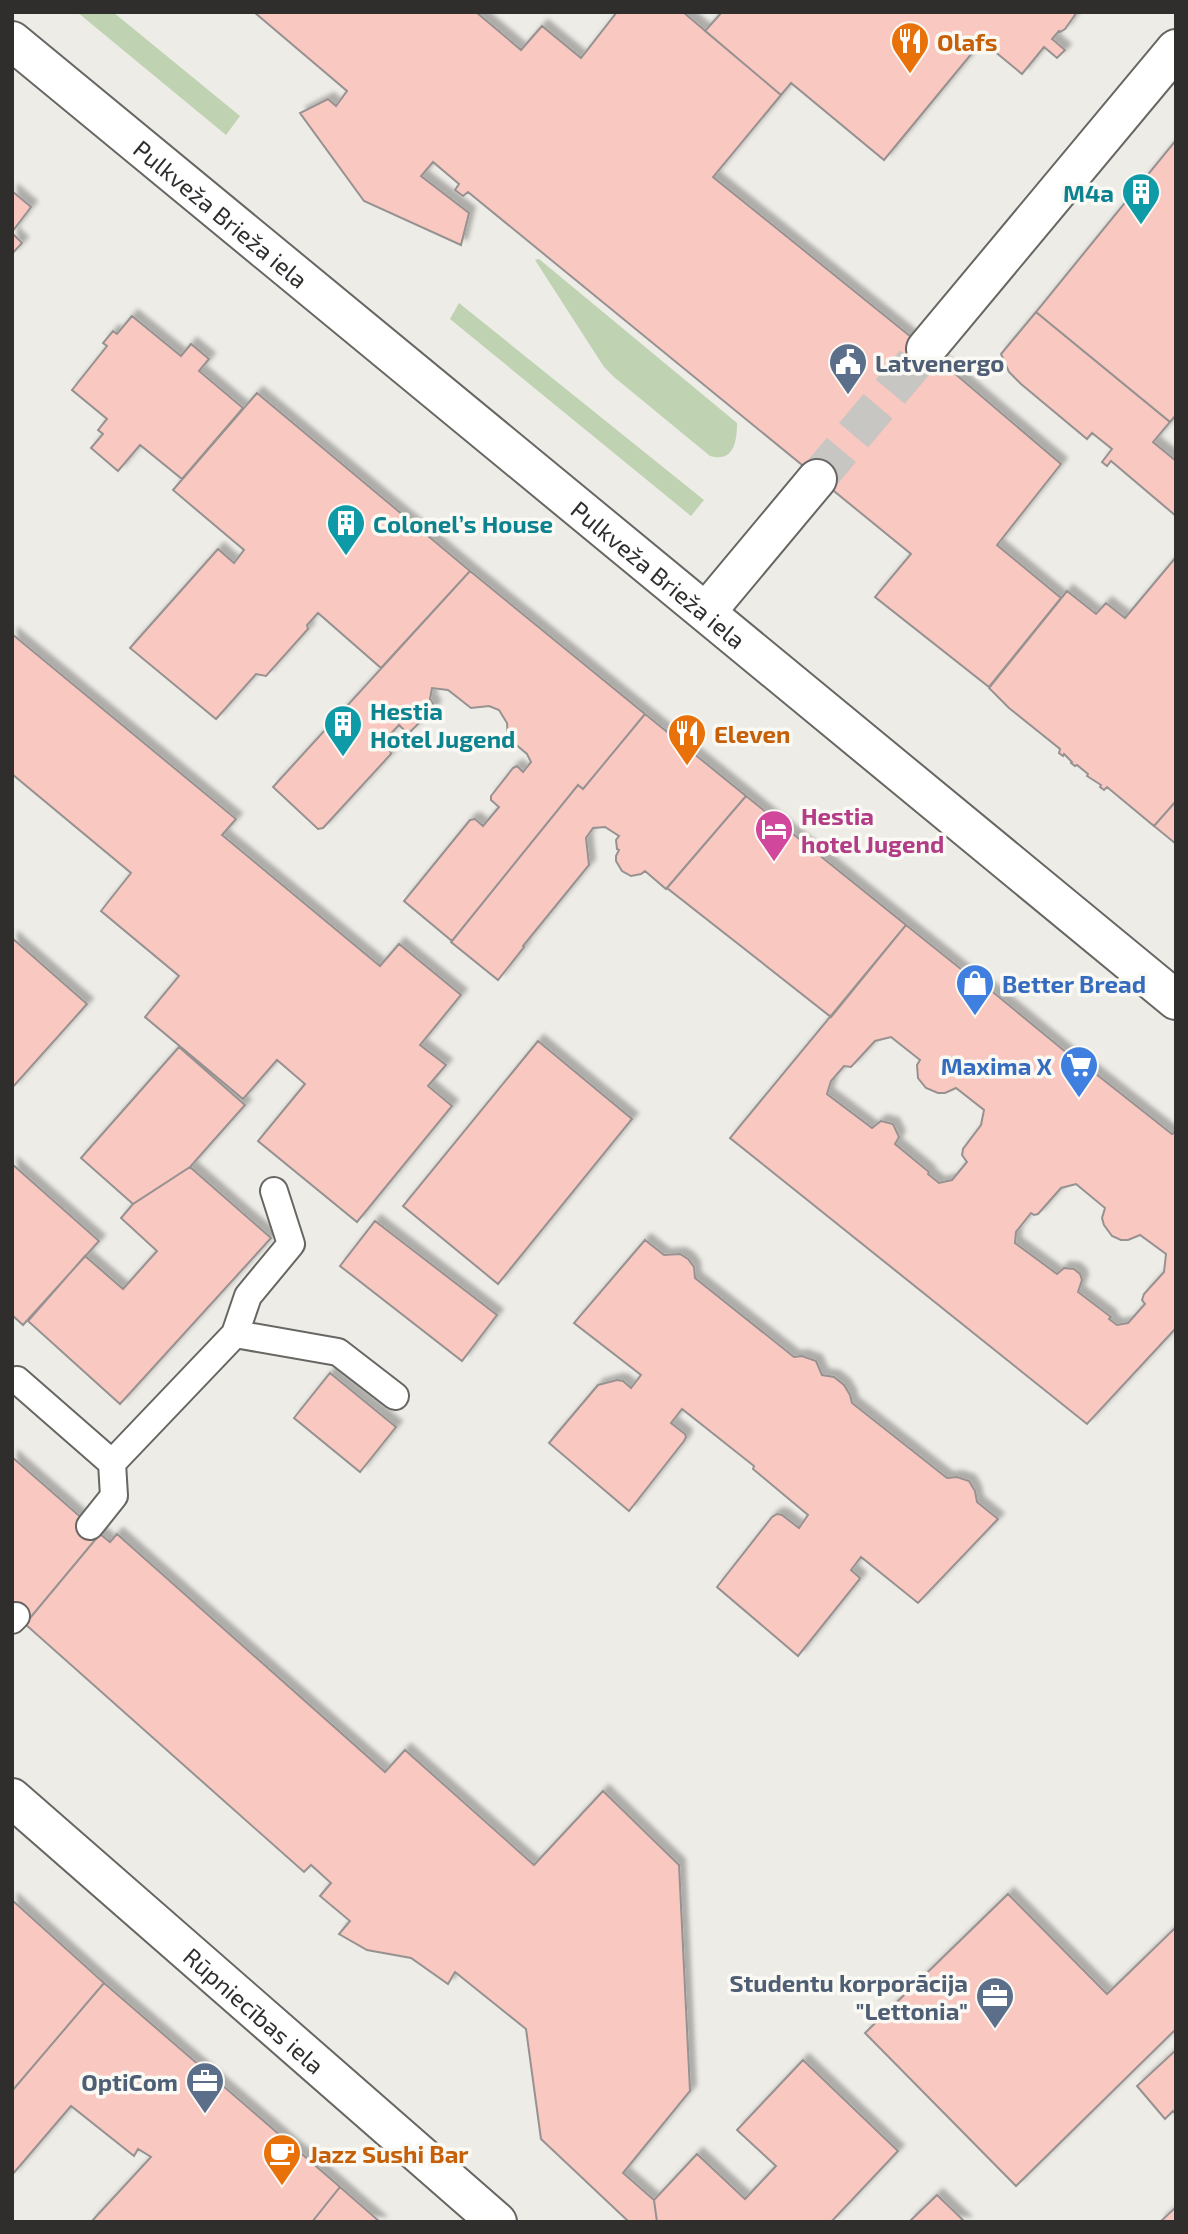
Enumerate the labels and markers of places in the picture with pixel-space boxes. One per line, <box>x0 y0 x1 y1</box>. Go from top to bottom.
restaurant icon: Olafs <box>889 20 931 75</box>
place label: Olafs <box>937 27 998 56</box>
building icon: M4a <box>1120 171 1162 226</box>
place label: M4a <box>1063 178 1114 207</box>
public building icon: Latvenergo <box>827 341 869 396</box>
place label: Latvenergo <box>875 348 1004 377</box>
building icon: Colonel’s House <box>325 502 367 557</box>
place label: Colonel’s House <box>373 509 553 538</box>
place label: Hestia Hotel Jugend <box>370 696 515 753</box>
building icon: Hestia Hotel Jugend <box>322 703 364 758</box>
restaurant icon: Eleven <box>666 712 708 767</box>
place label: Eleven <box>714 719 791 748</box>
place label: Hestia hotel Jugend <box>801 801 944 858</box>
hotel icon: Hestia hotel Jugend <box>753 808 795 863</box>
shop icon: Better Bread <box>954 962 996 1017</box>
place label: Better Bread <box>1002 969 1146 998</box>
supermarket icon: Maxima X <box>1058 1044 1100 1099</box>
place label: Maxima X <box>941 1051 1053 1080</box>
place label: Studentu korporācija "Lettonia" <box>729 1968 968 2025</box>
office icon: Studentu korporācija "Lettonia" <box>974 1975 1016 2030</box>
office icon: OptiCom <box>184 2060 226 2115</box>
place label: OptiCom <box>81 2067 178 2096</box>
cafe icon: Jazz Sushi Bar <box>261 2132 303 2187</box>
place label: Jazz Sushi Bar <box>309 2139 469 2168</box>

